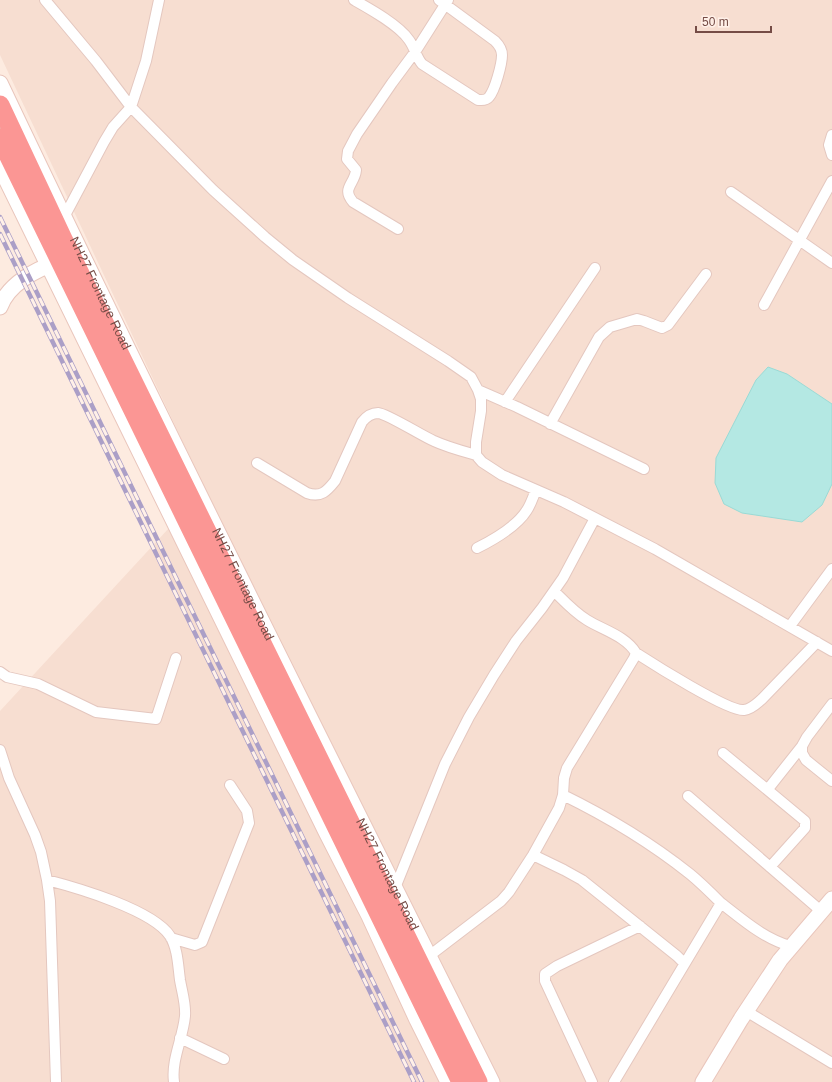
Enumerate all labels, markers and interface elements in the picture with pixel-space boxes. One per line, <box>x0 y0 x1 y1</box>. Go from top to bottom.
scale bar <box>696 8 771 34</box>
text: 50 m <box>702 15 729 29</box>
street label: NH27 Frontage Road <box>67 234 134 352</box>
street label: NH27 Frontage Road <box>209 525 277 643</box>
street label: NH27 Frontage Road <box>353 816 422 933</box>

